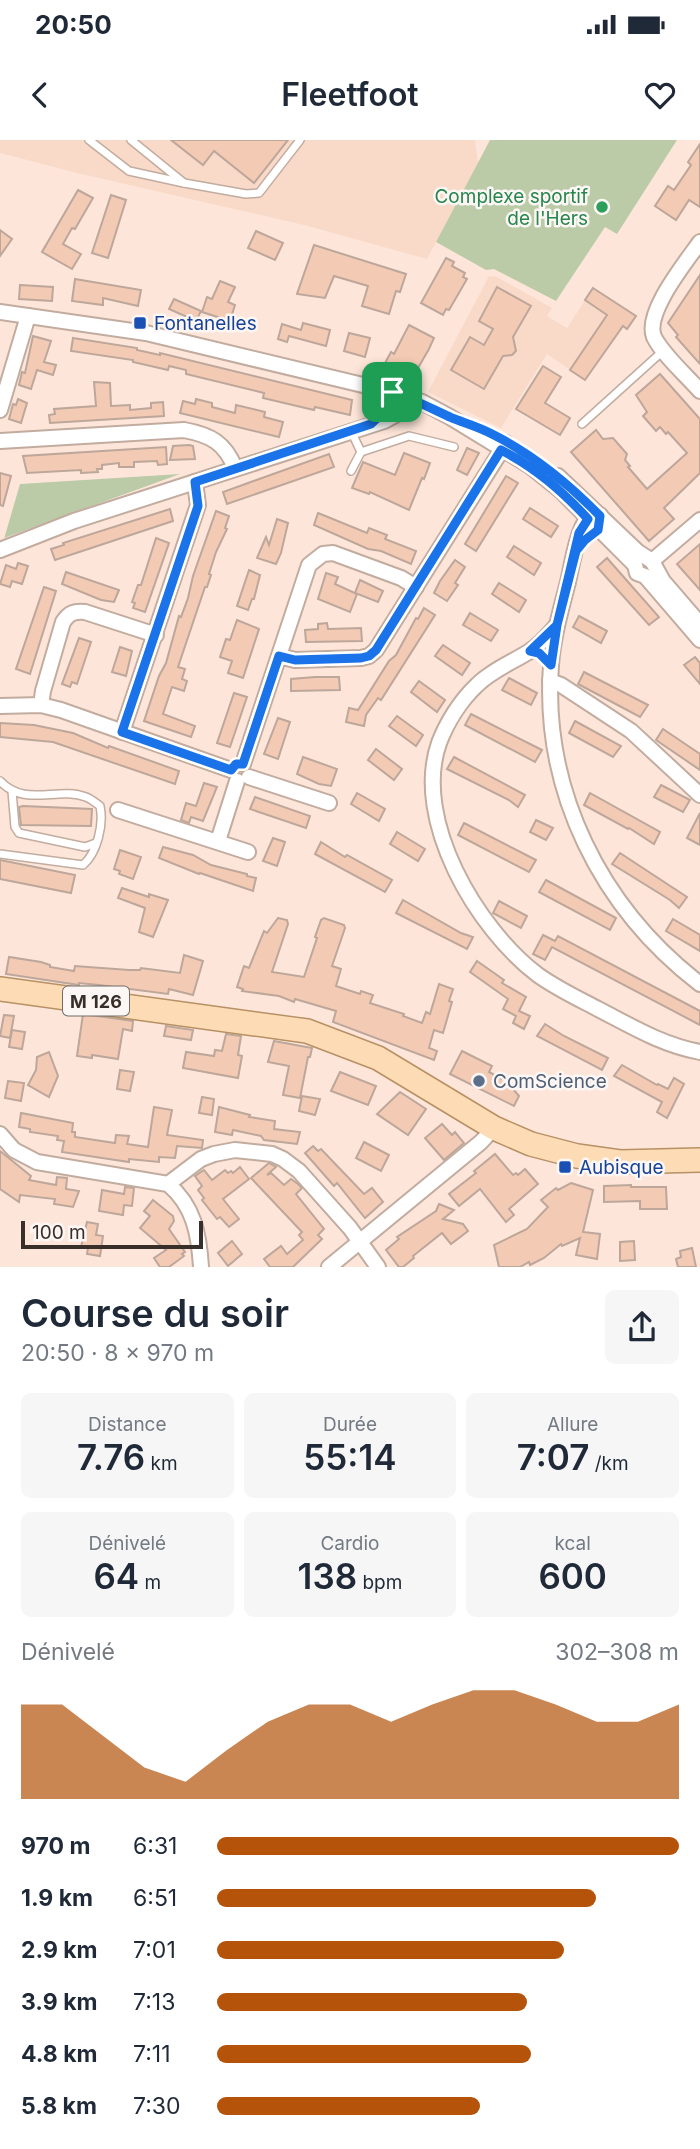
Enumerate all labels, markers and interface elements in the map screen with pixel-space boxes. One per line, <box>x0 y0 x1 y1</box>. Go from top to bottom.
text: 20:50 <box>35 9 112 40</box>
text: Fleetfoot <box>281 75 419 114</box>
icon: back <box>21 76 59 114</box>
icon: heart <box>641 76 679 114</box>
place label: Complexe sportif de l'Hers <box>434 185 588 230</box>
marker: Complexe sportif de l'Hers <box>594 199 610 215</box>
place label: Fontanelles <box>154 312 257 335</box>
marker: Fontanelles <box>132 315 148 331</box>
pin <box>362 362 422 422</box>
icon: arrive <box>373 373 411 411</box>
road number: M 126 <box>63 986 129 1016</box>
place label: ComScience <box>493 1070 607 1093</box>
marker: ComScience <box>471 1073 487 1089</box>
place label: Aubisque <box>579 1156 664 1179</box>
marker: Aubisque <box>557 1159 573 1175</box>
scale bar <box>21 1218 203 1250</box>
text: 100 m <box>32 1221 86 1244</box>
text: Course du soir <box>21 1290 289 1336</box>
button: share <box>605 1290 679 1364</box>
text: 20:50 · 8 × 970 m <box>21 1339 214 1367</box>
text: Distance <box>88 1413 167 1436</box>
text: Durée <box>323 1413 377 1436</box>
text: Allure <box>547 1413 598 1436</box>
text: 7.76 <box>77 1436 145 1478</box>
text: 55:14 <box>303 1436 397 1478</box>
text: 7:07 <box>517 1436 589 1478</box>
text: km <box>145 1452 178 1475</box>
text: /km <box>589 1452 629 1475</box>
text: Dénivelé <box>88 1532 166 1555</box>
text: Cardio <box>320 1532 380 1555</box>
text: kcal <box>555 1532 591 1555</box>
text: 64 <box>93 1555 139 1597</box>
text: 138 <box>298 1555 357 1597</box>
text: 600 <box>538 1555 607 1597</box>
text: m <box>139 1571 161 1594</box>
text: bpm <box>357 1571 402 1594</box>
text: Dénivelé <box>21 1638 115 1666</box>
text: 302–308 m <box>555 1638 679 1666</box>
text: 970 m <box>21 1832 90 1860</box>
text: 6:31 <box>133 1832 177 1860</box>
text: 1.9 km <box>21 1884 93 1912</box>
text: 6:51 <box>133 1884 177 1912</box>
text: 2.9 km <box>21 1936 98 1964</box>
text: 7:01 <box>133 1936 176 1964</box>
text: 3.9 km <box>21 1988 97 2016</box>
text: 7:13 <box>133 1988 175 2016</box>
text: 4.8 km <box>21 2040 98 2068</box>
text: 7:11 <box>133 2040 171 2068</box>
text: 5.8 km <box>21 2092 97 2120</box>
text: 7:30 <box>133 2092 181 2120</box>

